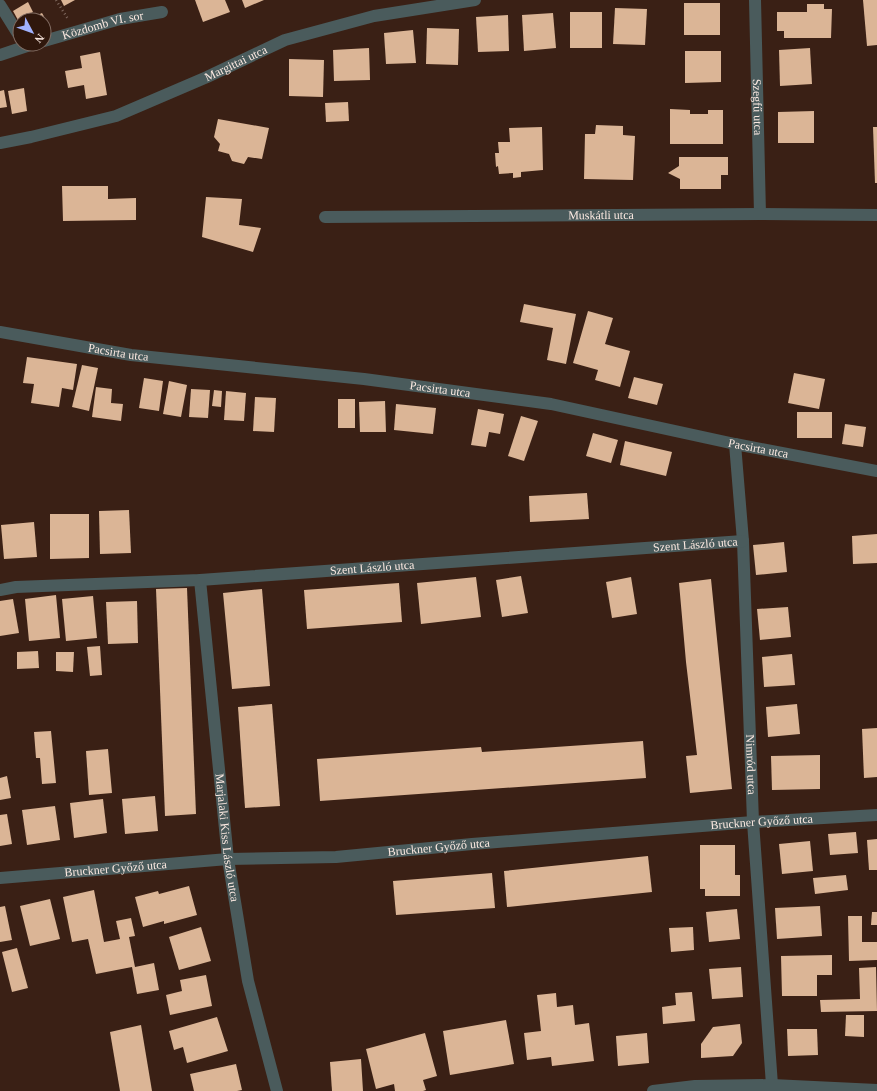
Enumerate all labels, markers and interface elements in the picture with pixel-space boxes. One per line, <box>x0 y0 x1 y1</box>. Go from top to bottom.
street label: Közdomb VI. sor <box>61 8 144 42</box>
north arrow <box>12 12 52 52</box>
text: N <box>32 32 47 46</box>
street label: Margittai utca <box>202 42 270 84</box>
street label: Szegfű utca <box>750 79 765 136</box>
street label: Muskátli utca <box>568 208 635 222</box>
street label: Pacsirta utca <box>87 341 150 364</box>
street label: Pacsirta utca <box>409 378 472 400</box>
street label: Pacsirta utca <box>727 436 790 461</box>
street label: Szent László utca <box>653 534 739 554</box>
street label: Szent László utca <box>329 558 416 578</box>
street label: Nimród utca <box>743 734 759 796</box>
street label: Marjalaki Kiss László utca <box>212 773 242 903</box>
street label: Bruckner Győző utca <box>710 812 814 832</box>
street label: Bruckner Győző utca <box>387 836 491 859</box>
street label: Bruckner Győző utca <box>64 857 168 880</box>

